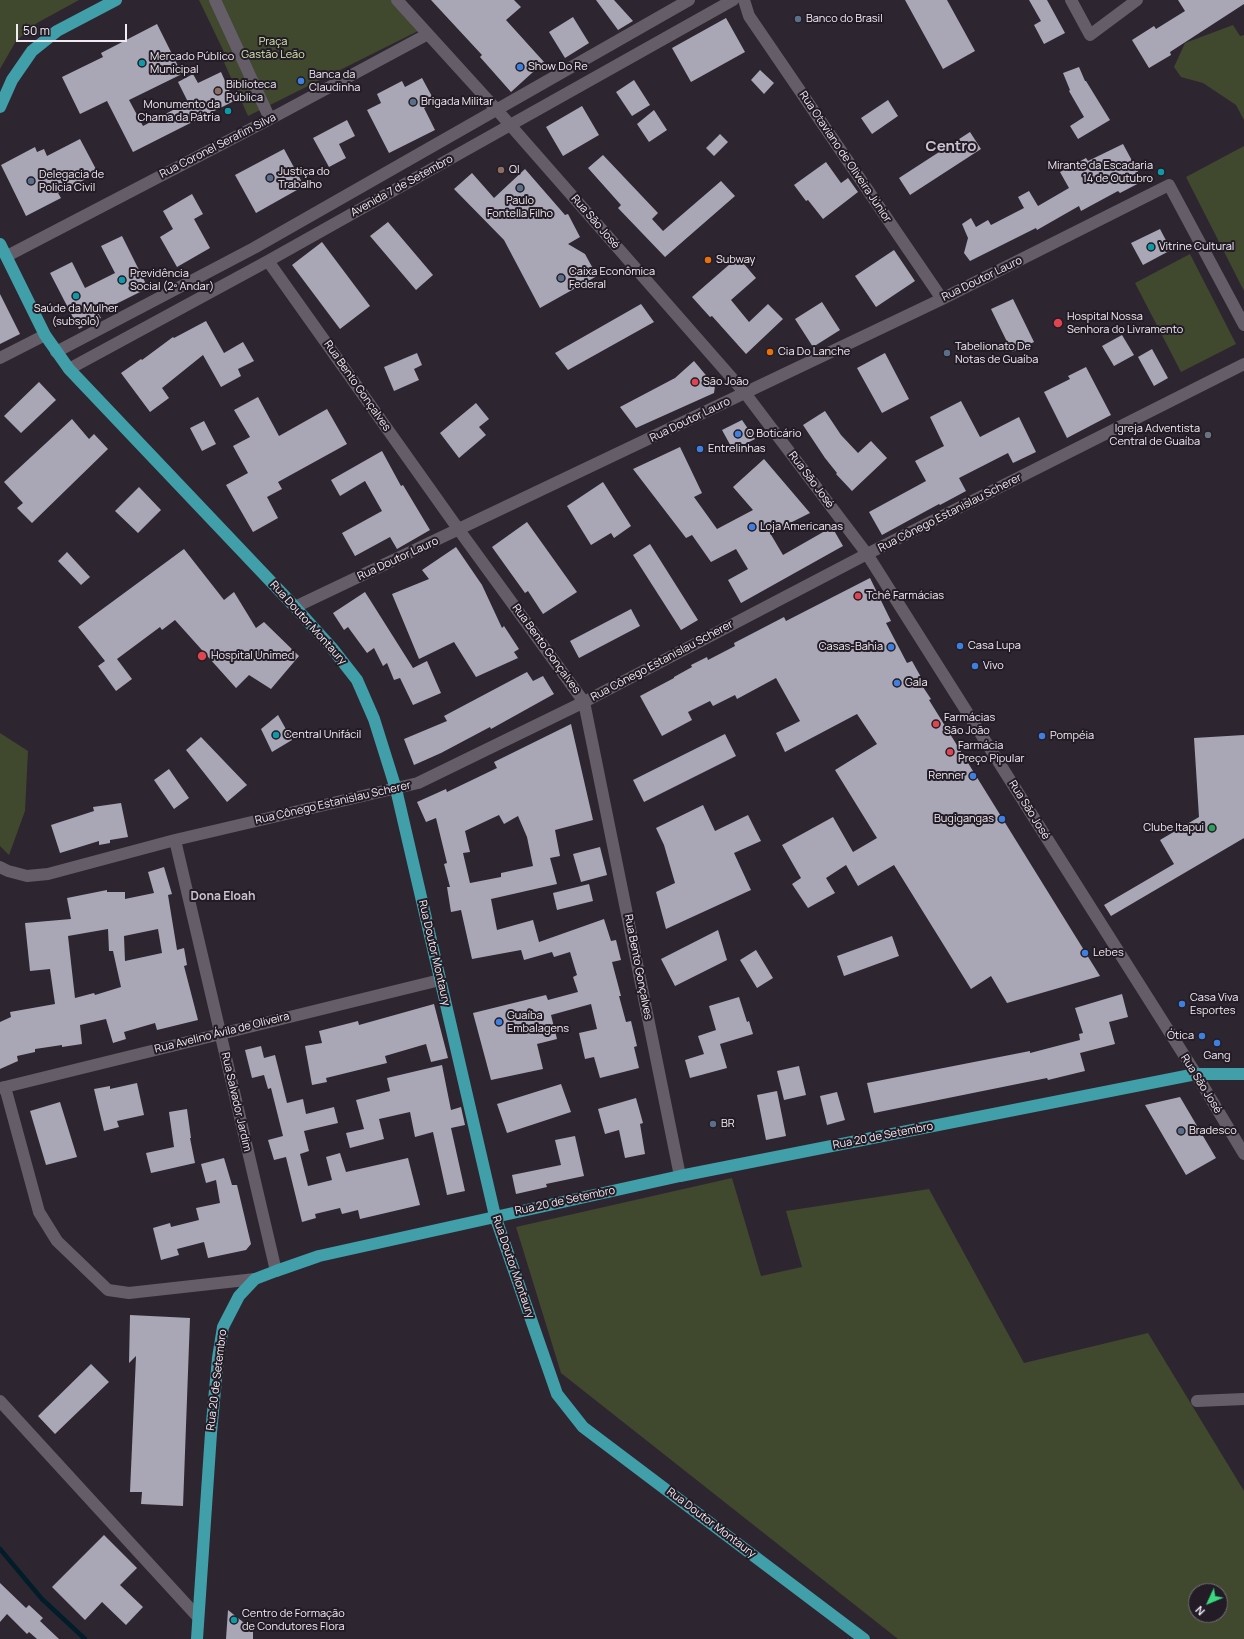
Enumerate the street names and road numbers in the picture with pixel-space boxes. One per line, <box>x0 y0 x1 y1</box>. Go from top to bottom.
street label: Rua Otaviano de Oliveira Júnior <box>796 89 894 225</box>
street label: Rua Coronel Serafim Silva <box>158 111 278 181</box>
street label: Avenida 7 de Setembro <box>349 152 455 220</box>
street label: Rua São José <box>568 192 622 252</box>
street label: Rua Doutor Lauro <box>940 254 1024 304</box>
street label: Rua Bento Gonçalves <box>321 338 393 434</box>
street label: Rua Doutor Lauro <box>648 395 732 445</box>
street label: Rua São José <box>786 449 836 511</box>
street label: Rua Cônego Estanislau Scherer <box>876 471 1024 555</box>
street label: Rua Doutor Lauro <box>355 534 441 584</box>
street label: Rua Doutor Montaury <box>267 578 349 668</box>
street label: Rua Bento Gonçalves <box>509 602 583 696</box>
street label: Rua Cônego Estanislau Scherer <box>589 618 735 704</box>
street label: Rua São José <box>1006 778 1052 842</box>
street label: Rua Cônego Estanislau Scherer <box>254 779 412 827</box>
street label: Rua Doutor Montaury <box>415 899 453 1007</box>
street label: Rua Bento Gonçalves <box>621 913 655 1021</box>
street label: Rua Avelino Ávila de Oliveira <box>153 1010 291 1056</box>
street label: Rua Salvador Jardim <box>218 1051 254 1153</box>
street label: Rua São José <box>1178 1052 1224 1116</box>
street label: Rua 20 de Setembro <box>832 1120 934 1152</box>
street label: Rua 20 de Setembro <box>514 1184 616 1218</box>
street label: Rua Doutor Montaury <box>489 1214 537 1320</box>
street label: Rua 20 de Setembro <box>204 1329 230 1431</box>
street label: Rua Doutor Montaury <box>664 1485 758 1561</box>

